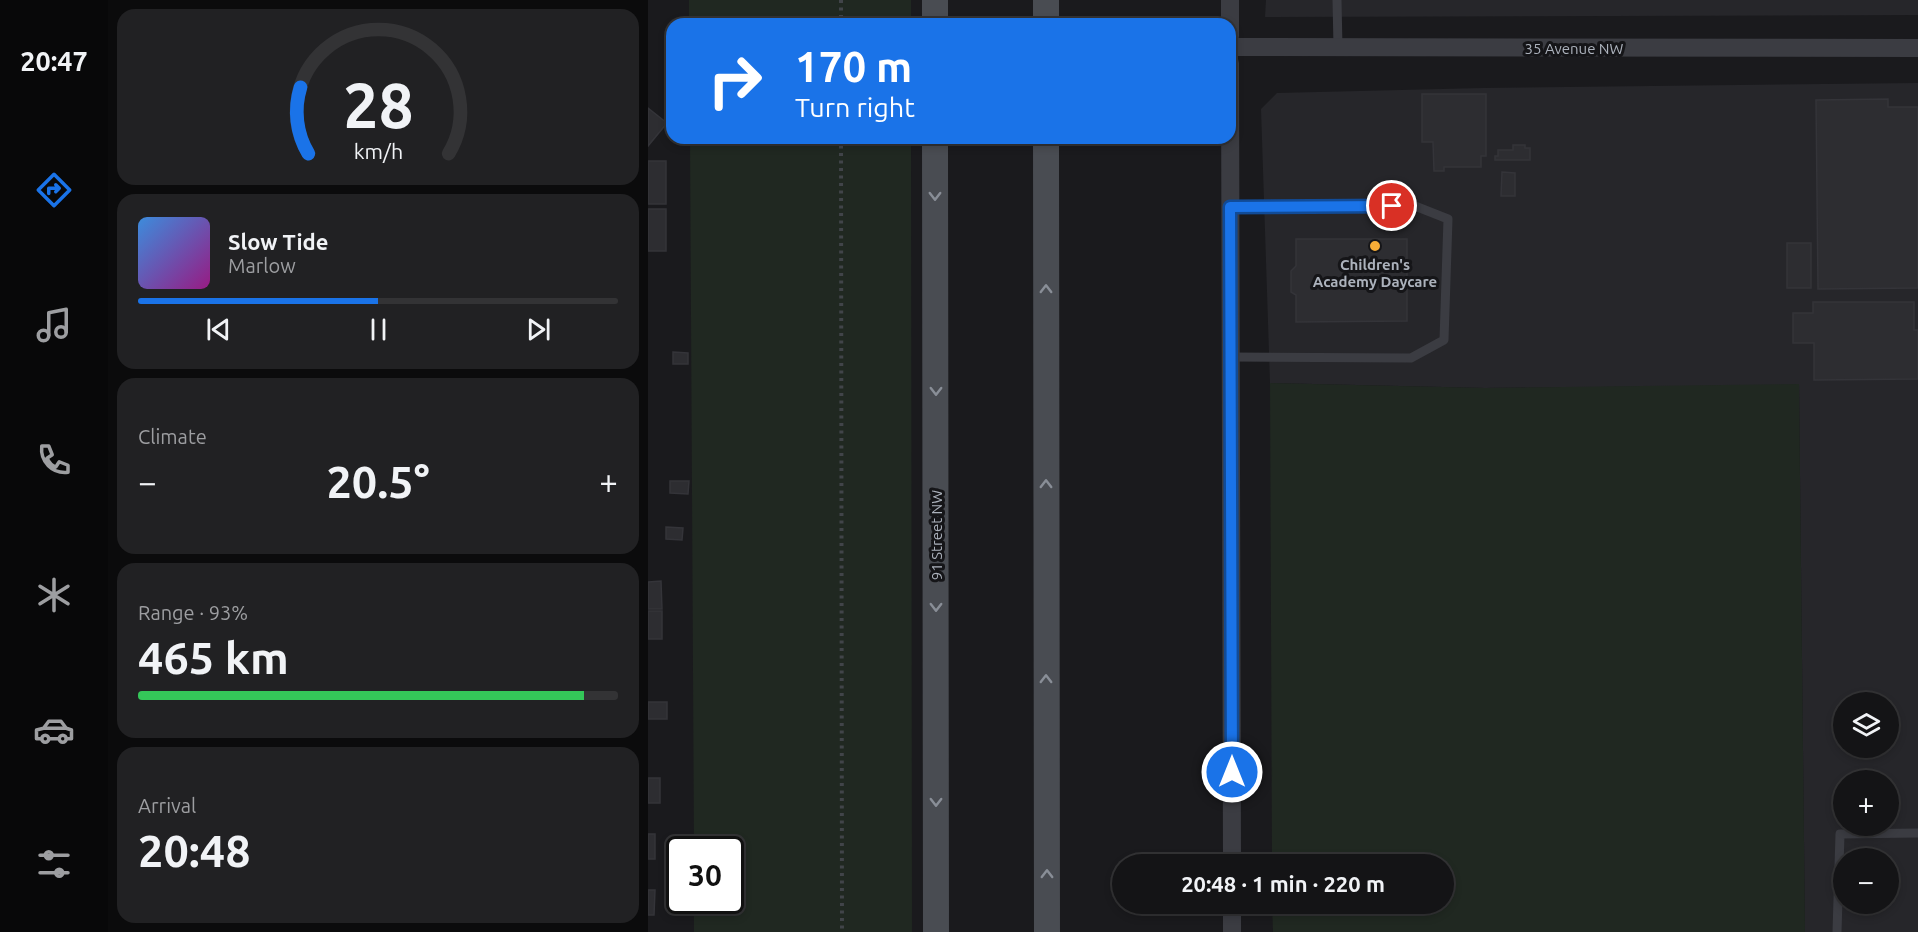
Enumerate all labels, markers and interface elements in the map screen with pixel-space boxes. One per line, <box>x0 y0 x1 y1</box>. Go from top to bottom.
street label: 35 Avenue NW <box>1525 40 1624 57</box>
icon: right <box>696 42 774 120</box>
text: 170 m <box>795 43 912 90</box>
text: 20:47 <box>20 46 88 76</box>
text: 28 <box>343 70 413 140</box>
text: Turn right <box>795 92 915 122</box>
text: km/h <box>353 139 403 163</box>
icon: directions <box>33 169 75 211</box>
pin <box>1366 180 1417 231</box>
icon: arrive <box>1375 189 1408 222</box>
one-way arrow <box>929 192 941 201</box>
text: Slow Tide <box>228 229 328 254</box>
marker: Children's Academy Daycare <box>1368 239 1382 253</box>
text: Marlow <box>228 254 296 277</box>
place label: Children's Academy Daycare <box>1313 256 1437 290</box>
one-way arrow <box>1040 284 1052 293</box>
icon: music <box>33 304 75 346</box>
icon: previous <box>202 313 235 346</box>
icon: pause <box>362 313 395 346</box>
icon: next <box>522 313 555 346</box>
one-way arrow <box>930 387 942 396</box>
text: Climate <box>138 425 207 448</box>
icon: phone <box>33 439 75 481</box>
text: 20.5° <box>326 456 430 507</box>
text: − <box>138 463 157 500</box>
text: + <box>599 463 618 500</box>
one-way arrow <box>1040 479 1052 488</box>
street label: 91 Street NW <box>928 490 945 580</box>
icon: climate <box>33 574 75 616</box>
text: Range · 93% <box>138 601 248 624</box>
one-way arrow <box>930 603 942 612</box>
text: 465 km <box>138 632 289 683</box>
one-way arrow <box>1040 674 1052 683</box>
map controls <box>1833 692 1899 914</box>
button: layers <box>1833 692 1899 758</box>
icon: car <box>33 709 75 751</box>
position arrow <box>1200 740 1264 804</box>
button: + <box>1833 770 1899 836</box>
text: Arrival <box>138 794 196 817</box>
one-way arrow <box>930 798 942 807</box>
text: 20:48 <box>138 825 251 876</box>
speed limit sign: 30 <box>666 836 744 914</box>
icon: filters <box>33 843 75 885</box>
button: − <box>1833 848 1899 914</box>
one-way arrow <box>1041 869 1053 878</box>
text: 20:48 · 1 min · 220 m <box>1181 871 1385 896</box>

